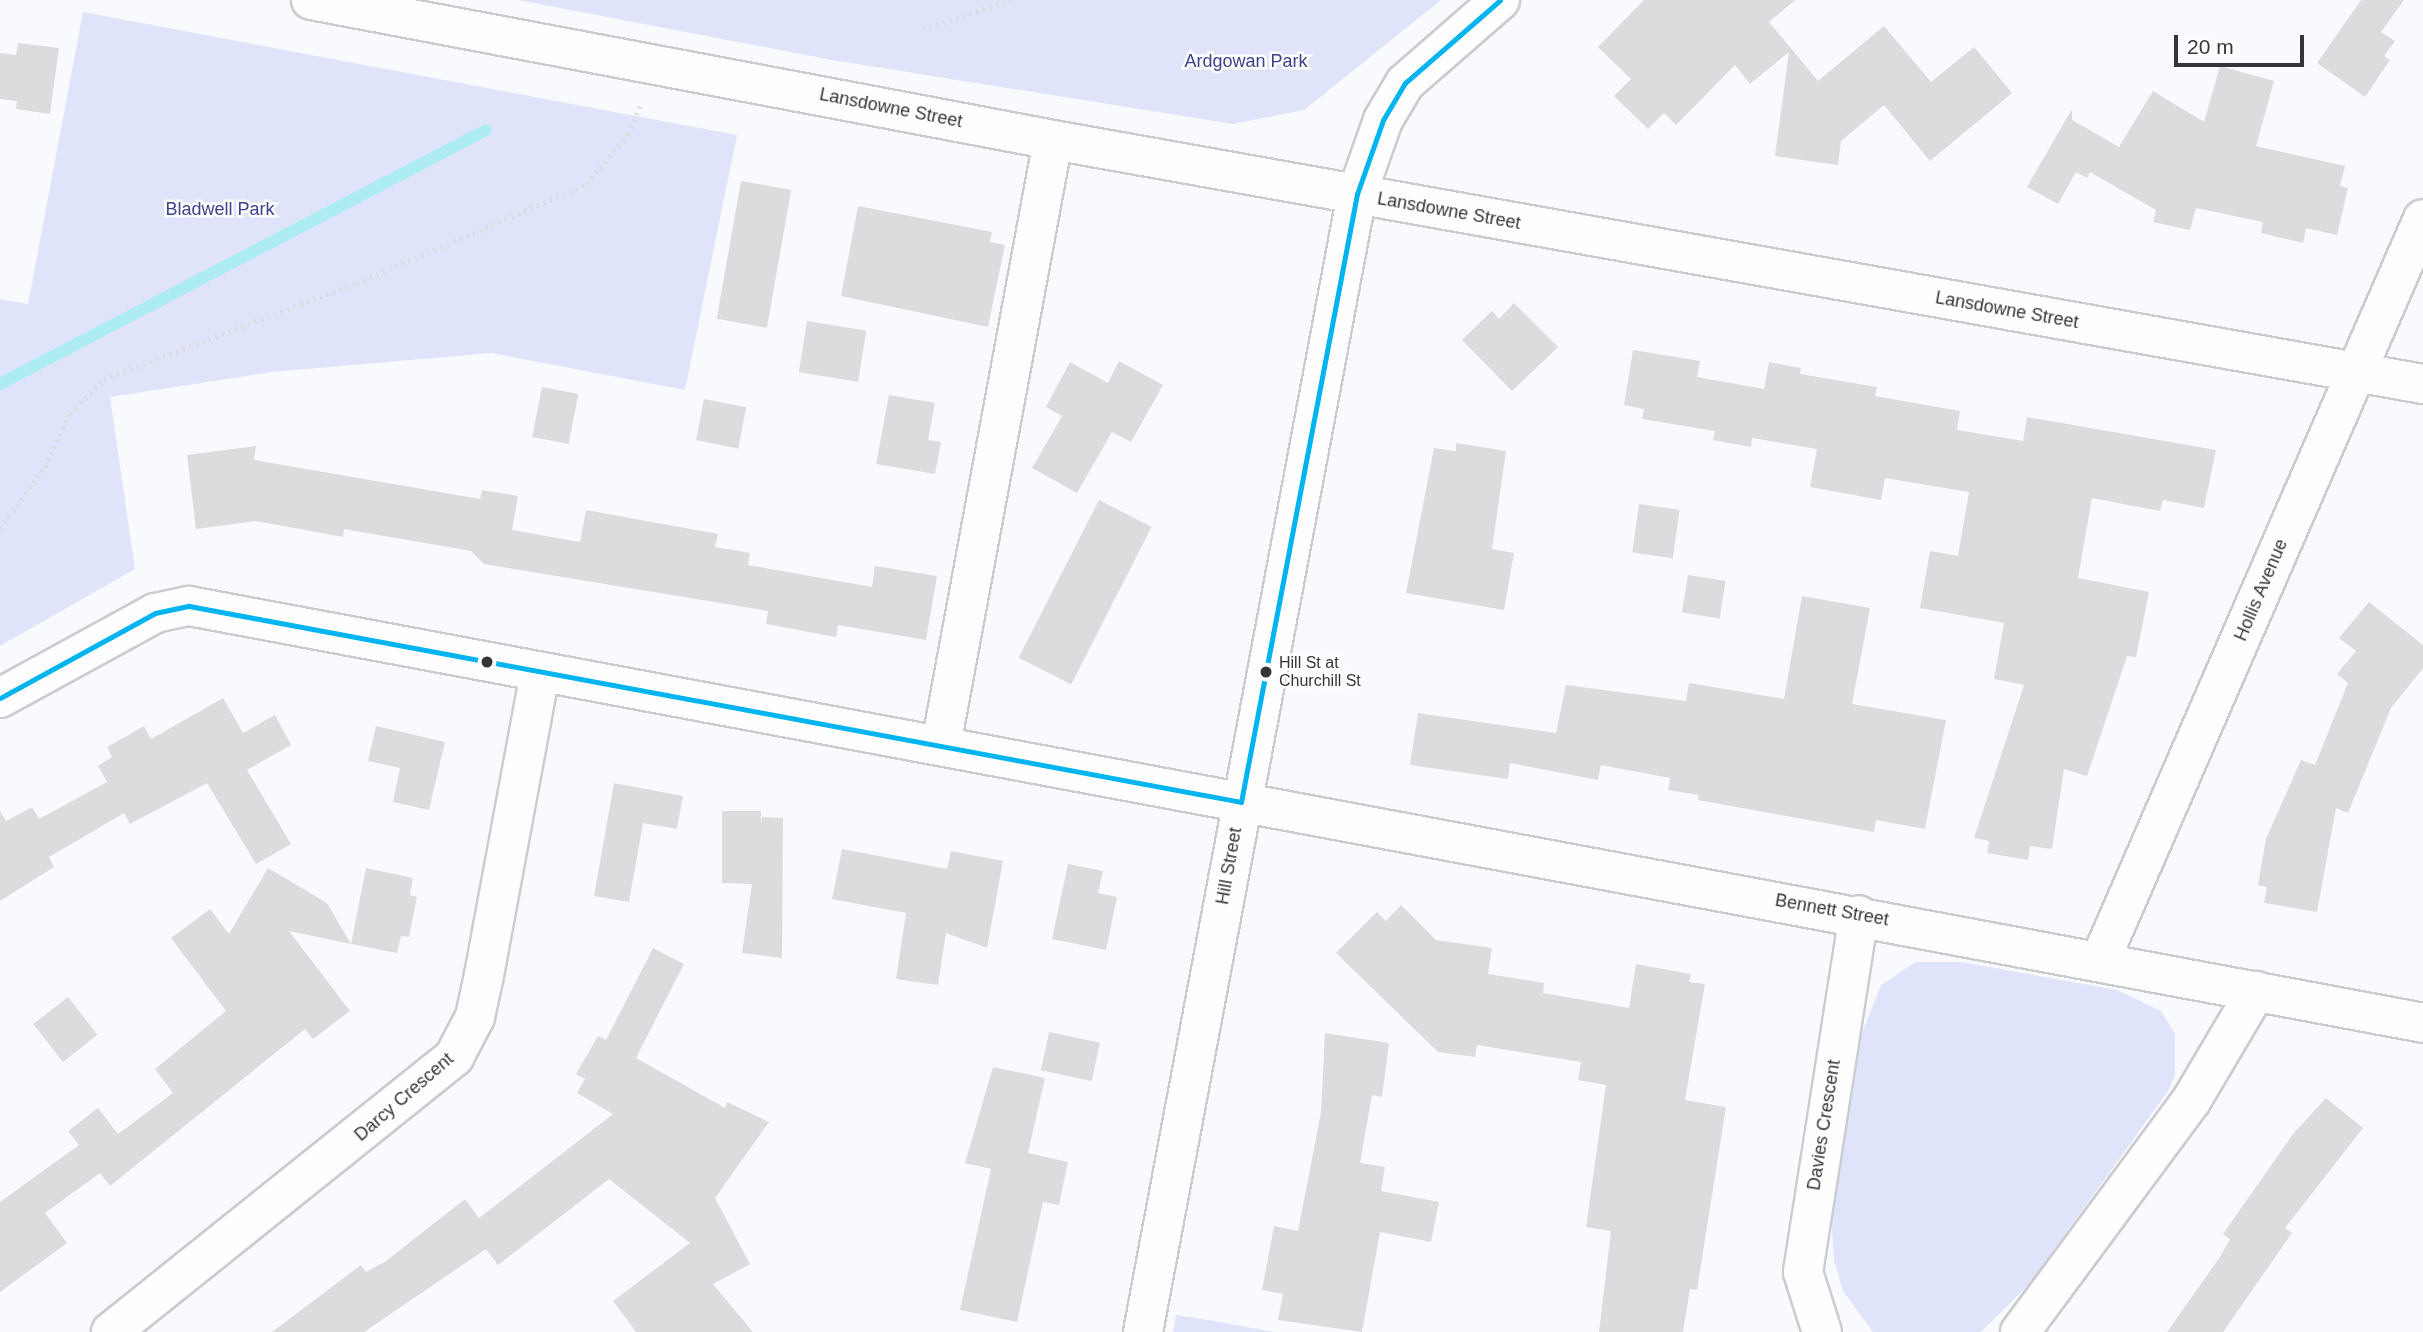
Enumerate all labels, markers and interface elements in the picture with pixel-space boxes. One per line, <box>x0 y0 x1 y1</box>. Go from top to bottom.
scale bar <box>2178 21 2308 65</box>
text: 20 m <box>2187 35 2234 58</box>
park label: Ardgowan Park <box>1184 50 1308 72</box>
street label: Lansdowne Street <box>818 84 964 132</box>
street label: Lansdowne Street <box>1376 188 1522 234</box>
park label: Bladwell Park <box>165 198 275 220</box>
street label: Lansdowne Street <box>1934 287 2080 333</box>
street label: Hollis Avenue <box>2230 535 2292 645</box>
place label: Hill St at Churchill St <box>1279 653 1361 691</box>
unlabelled marker <box>480 655 494 669</box>
marker: Hill St at Churchill St <box>1259 665 1273 679</box>
street label: Hill Street <box>1212 826 1246 906</box>
street label: Bennett Street <box>1773 889 1891 931</box>
street label: Darcy Crescent <box>350 1048 458 1146</box>
street label: Davies Crescent <box>1803 1058 1845 1192</box>

